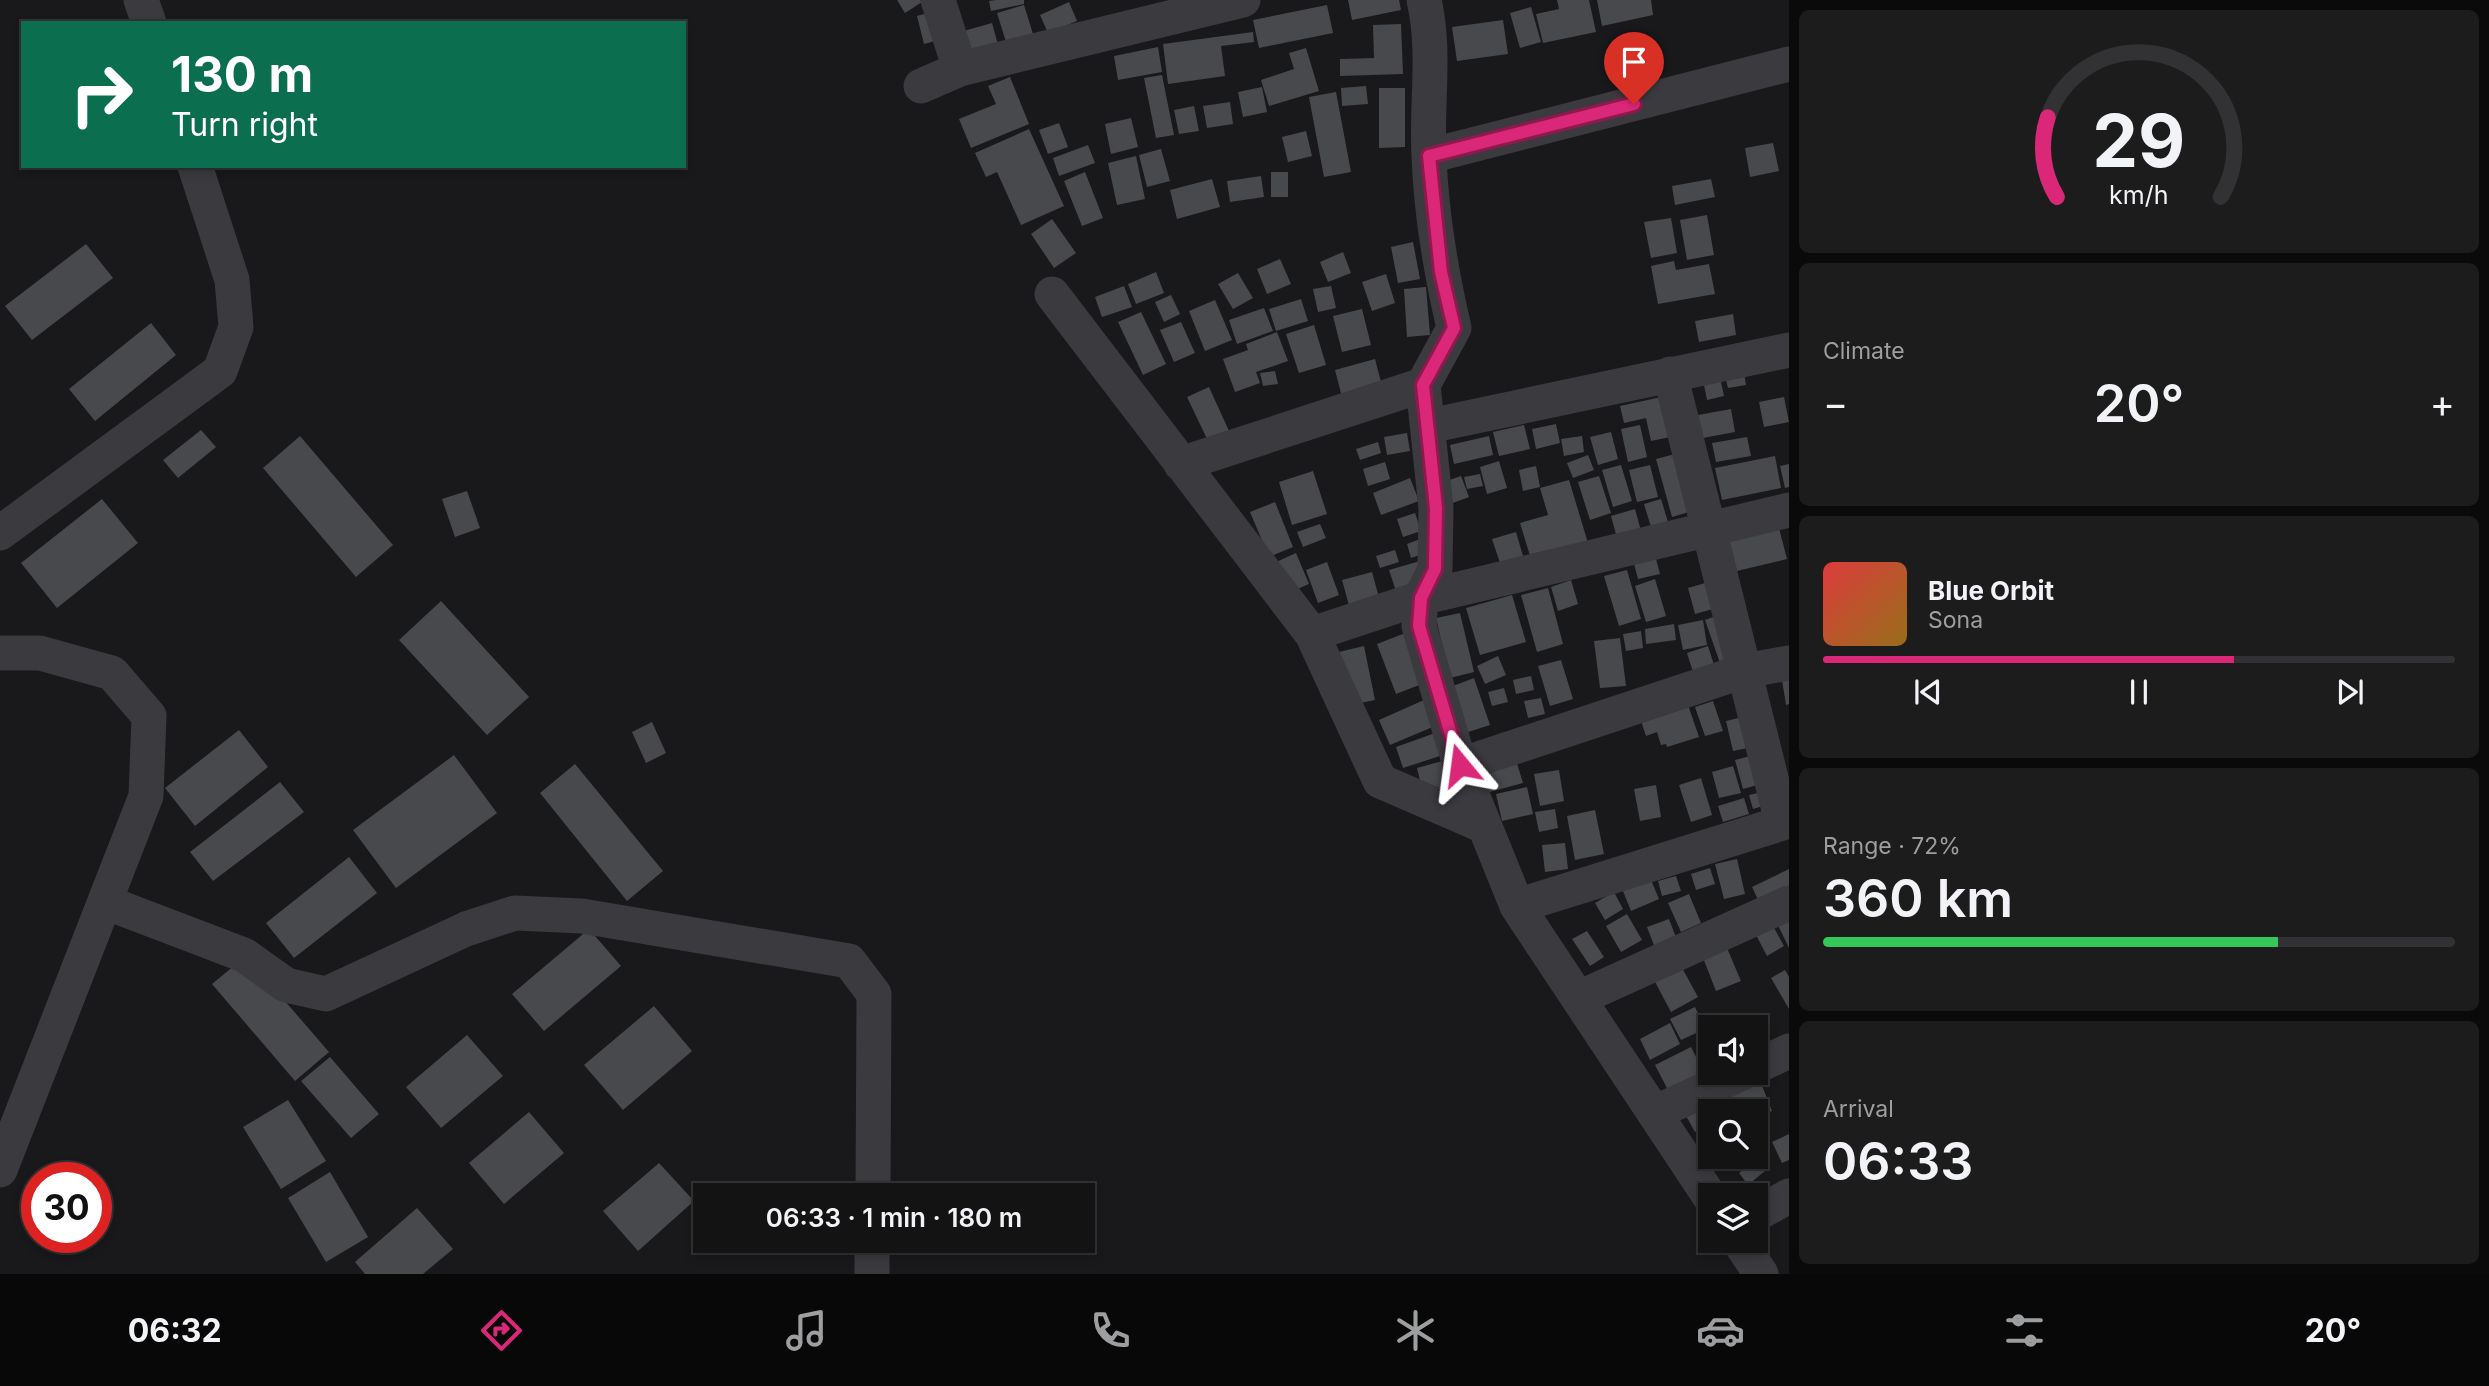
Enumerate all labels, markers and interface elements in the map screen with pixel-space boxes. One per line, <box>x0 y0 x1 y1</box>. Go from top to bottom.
pin <box>1604 32 1664 104</box>
icon: arrive <box>1615 43 1653 81</box>
text: 130 m <box>171 45 313 104</box>
icon: right <box>56 49 147 140</box>
text: 29 <box>2092 97 2186 186</box>
text: Turn right <box>171 105 318 144</box>
text: km/h <box>2109 180 2169 210</box>
text: Climate <box>1823 337 1905 365</box>
text: 20° <box>2094 372 2184 435</box>
text: − <box>1823 380 1848 426</box>
text: + <box>2430 380 2455 426</box>
text: Blue Orbit <box>1928 575 2054 606</box>
text: Sona <box>1928 606 1983 634</box>
icon: previous <box>1909 673 1947 711</box>
icon: pause <box>2120 673 2158 711</box>
icon: next <box>2331 673 2369 711</box>
position arrow <box>1423 728 1497 802</box>
text: Range · 72% <box>1823 832 1961 860</box>
text: 360 km <box>1823 867 2013 930</box>
map controls <box>1698 1015 1768 1253</box>
button: sound <box>1698 1015 1768 1085</box>
text: Arrival <box>1823 1095 1894 1123</box>
button: search <box>1698 1099 1768 1169</box>
text: 06:33 <box>1823 1130 1973 1193</box>
speed limit sign: 30 <box>21 1162 112 1253</box>
button: layers <box>1698 1183 1768 1253</box>
text: 06:33 · 1 min · 180 m <box>766 1202 1022 1233</box>
icon: directions <box>477 1306 526 1355</box>
icon: music <box>782 1306 831 1355</box>
icon: phone <box>1086 1306 1135 1355</box>
icon: climate <box>1391 1306 1440 1355</box>
icon: car <box>1696 1306 1745 1355</box>
icon: filters <box>2000 1306 2049 1355</box>
text: 06:32 <box>128 1311 222 1350</box>
text: 20° <box>2305 1311 2361 1350</box>

